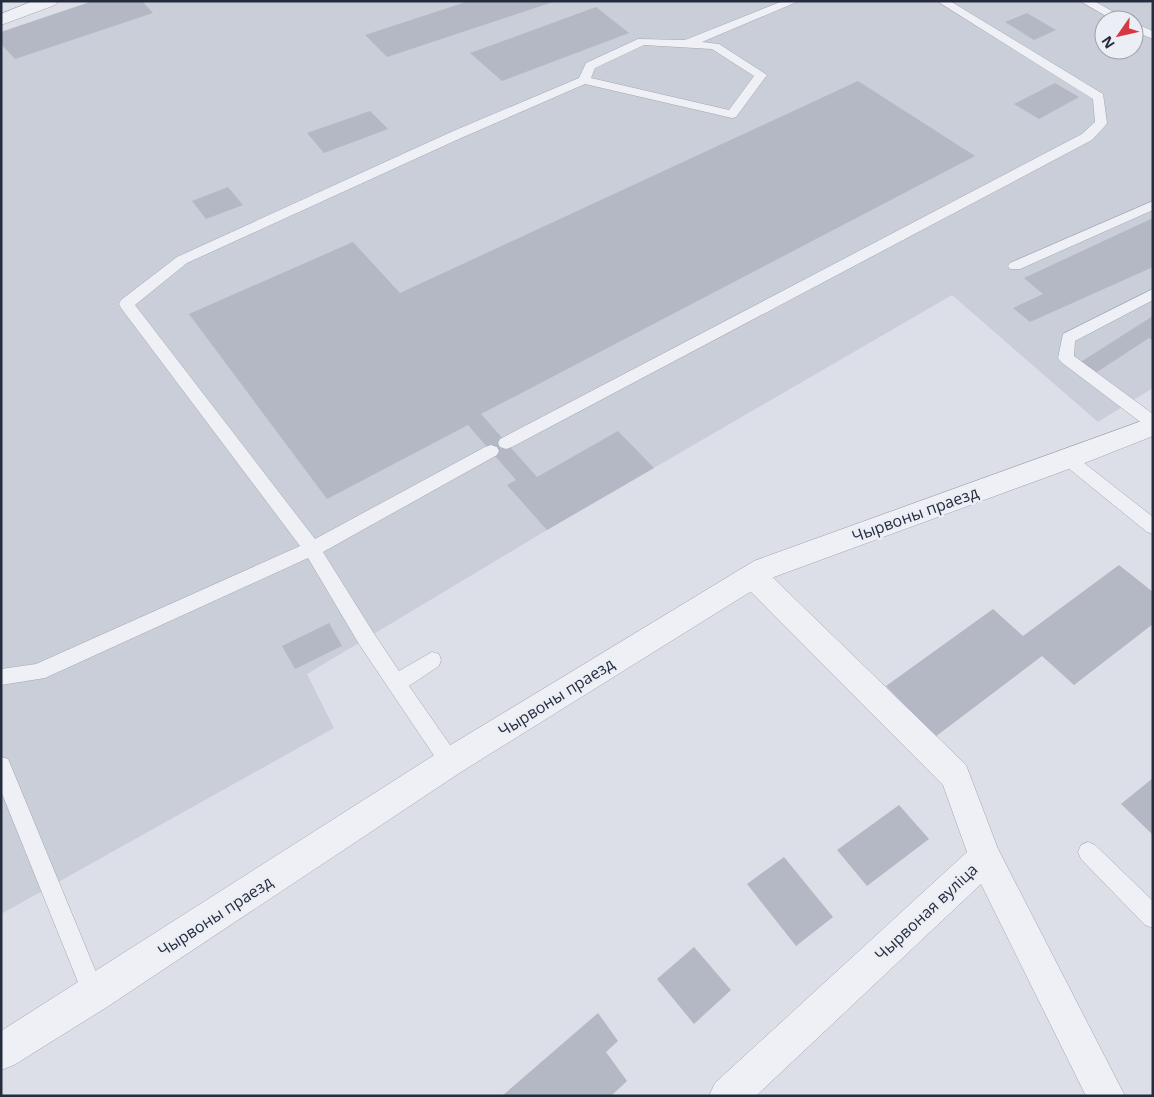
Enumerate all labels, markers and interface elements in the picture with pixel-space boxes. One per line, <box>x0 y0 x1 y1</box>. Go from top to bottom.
north arrow <box>1094 10 1144 60</box>
text: N <box>1097 33 1119 53</box>
street label: Чырвоны праезд <box>849 481 981 547</box>
street label: Чырвоны праезд <box>494 652 618 742</box>
street label: Чырвоная вуліца <box>870 858 982 966</box>
street label: Чырвоны праезд <box>153 871 277 961</box>

